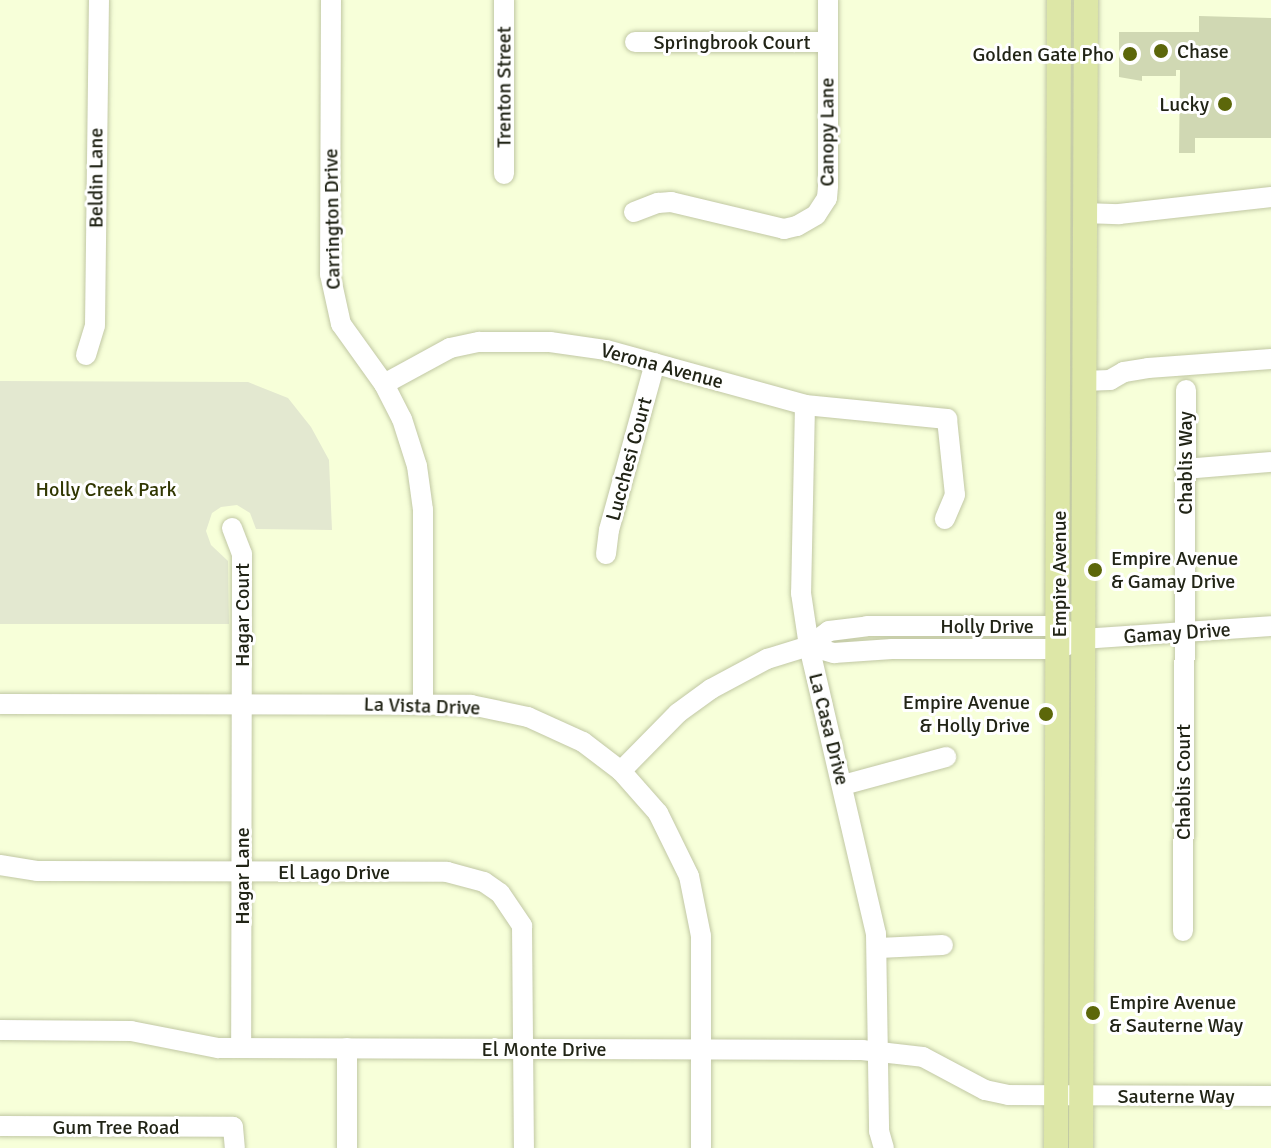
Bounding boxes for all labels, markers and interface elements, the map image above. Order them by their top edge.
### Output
street label: Trenton Street [492,26,516,148]
street label: Springbrook Court [653,30,811,54]
place label: Chase [1177,39,1229,63]
place label: Golden Gate Pho [972,42,1114,66]
marker: Chase [1152,42,1170,60]
marker: Golden Gate Pho [1121,45,1139,63]
street label: Canopy Lane [815,77,839,187]
place label: Lucky [1159,92,1209,116]
marker: Lucky [1216,95,1234,113]
street label: Beldin Lane [84,128,108,228]
street label: Carrington Drive [319,148,345,290]
street label: Verona Avenue [598,338,726,394]
street label: Lucchesi Court [601,394,657,524]
street label: Chablis Way [1173,411,1197,515]
park label: Holly Creek Park [36,477,176,501]
street label: Empire Avenue [1047,510,1071,638]
place label: Empire Avenue & Gamay Drive [1111,546,1238,593]
marker: Empire Avenue & Gamay Drive [1086,561,1104,579]
street label: Hagar Court [230,563,254,667]
street label: Holly Drive [940,614,1034,638]
street label: Gamay Drive [1123,617,1231,649]
street label: La Casa Drive [803,670,855,788]
place label: Empire Avenue & Holly Drive [903,690,1030,737]
street label: La Vista Drive [363,692,481,720]
marker: Empire Avenue & Holly Drive [1037,705,1055,723]
street label: Chablis Court [1171,724,1195,840]
street label: Hagar Lane [230,827,254,925]
street label: El Lago Drive [278,860,390,884]
place label: Empire Avenue & Sauterne Way [1109,990,1243,1037]
marker: Empire Avenue & Sauterne Way [1084,1004,1102,1022]
street label: El Monte Drive [481,1037,607,1061]
street label: Sauterne Way [1117,1084,1235,1108]
street label: Gum Tree Road [52,1115,180,1139]

